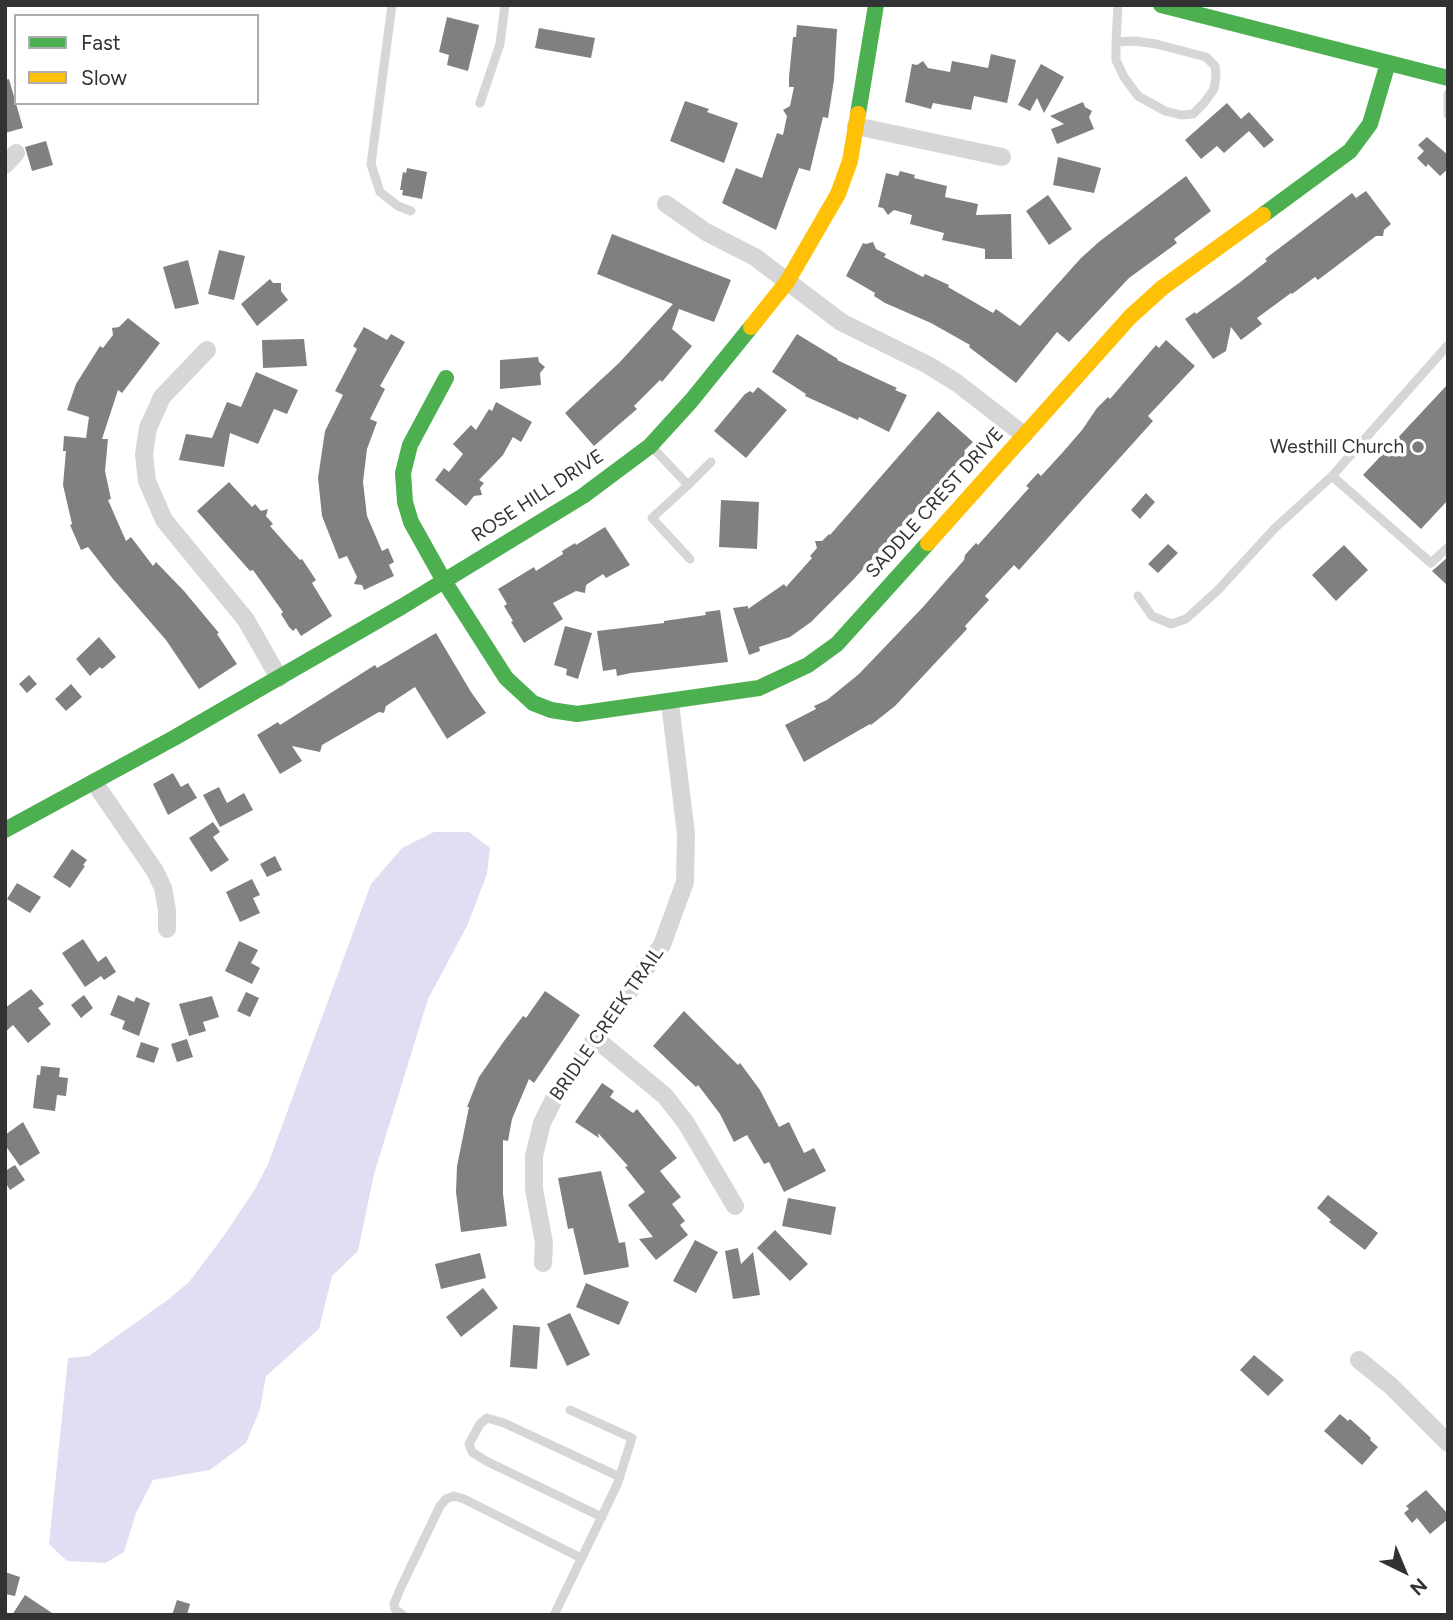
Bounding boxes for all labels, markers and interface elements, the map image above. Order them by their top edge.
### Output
legend [14,14,259,105]
text: Fast [81,30,121,55]
text: Slow [81,65,127,90]
street label: SADDLE CREST DRIVE [861,423,1009,583]
place label: Westhill Church [1270,436,1404,458]
marker: Westhill Church [1410,439,1426,455]
street label: ROSE HILL DRIVE [468,445,608,547]
street label: BRIDLE CREEK TRAIL [545,943,669,1105]
north arrow [1369,1536,1439,1606]
text: N [1405,1573,1432,1600]

